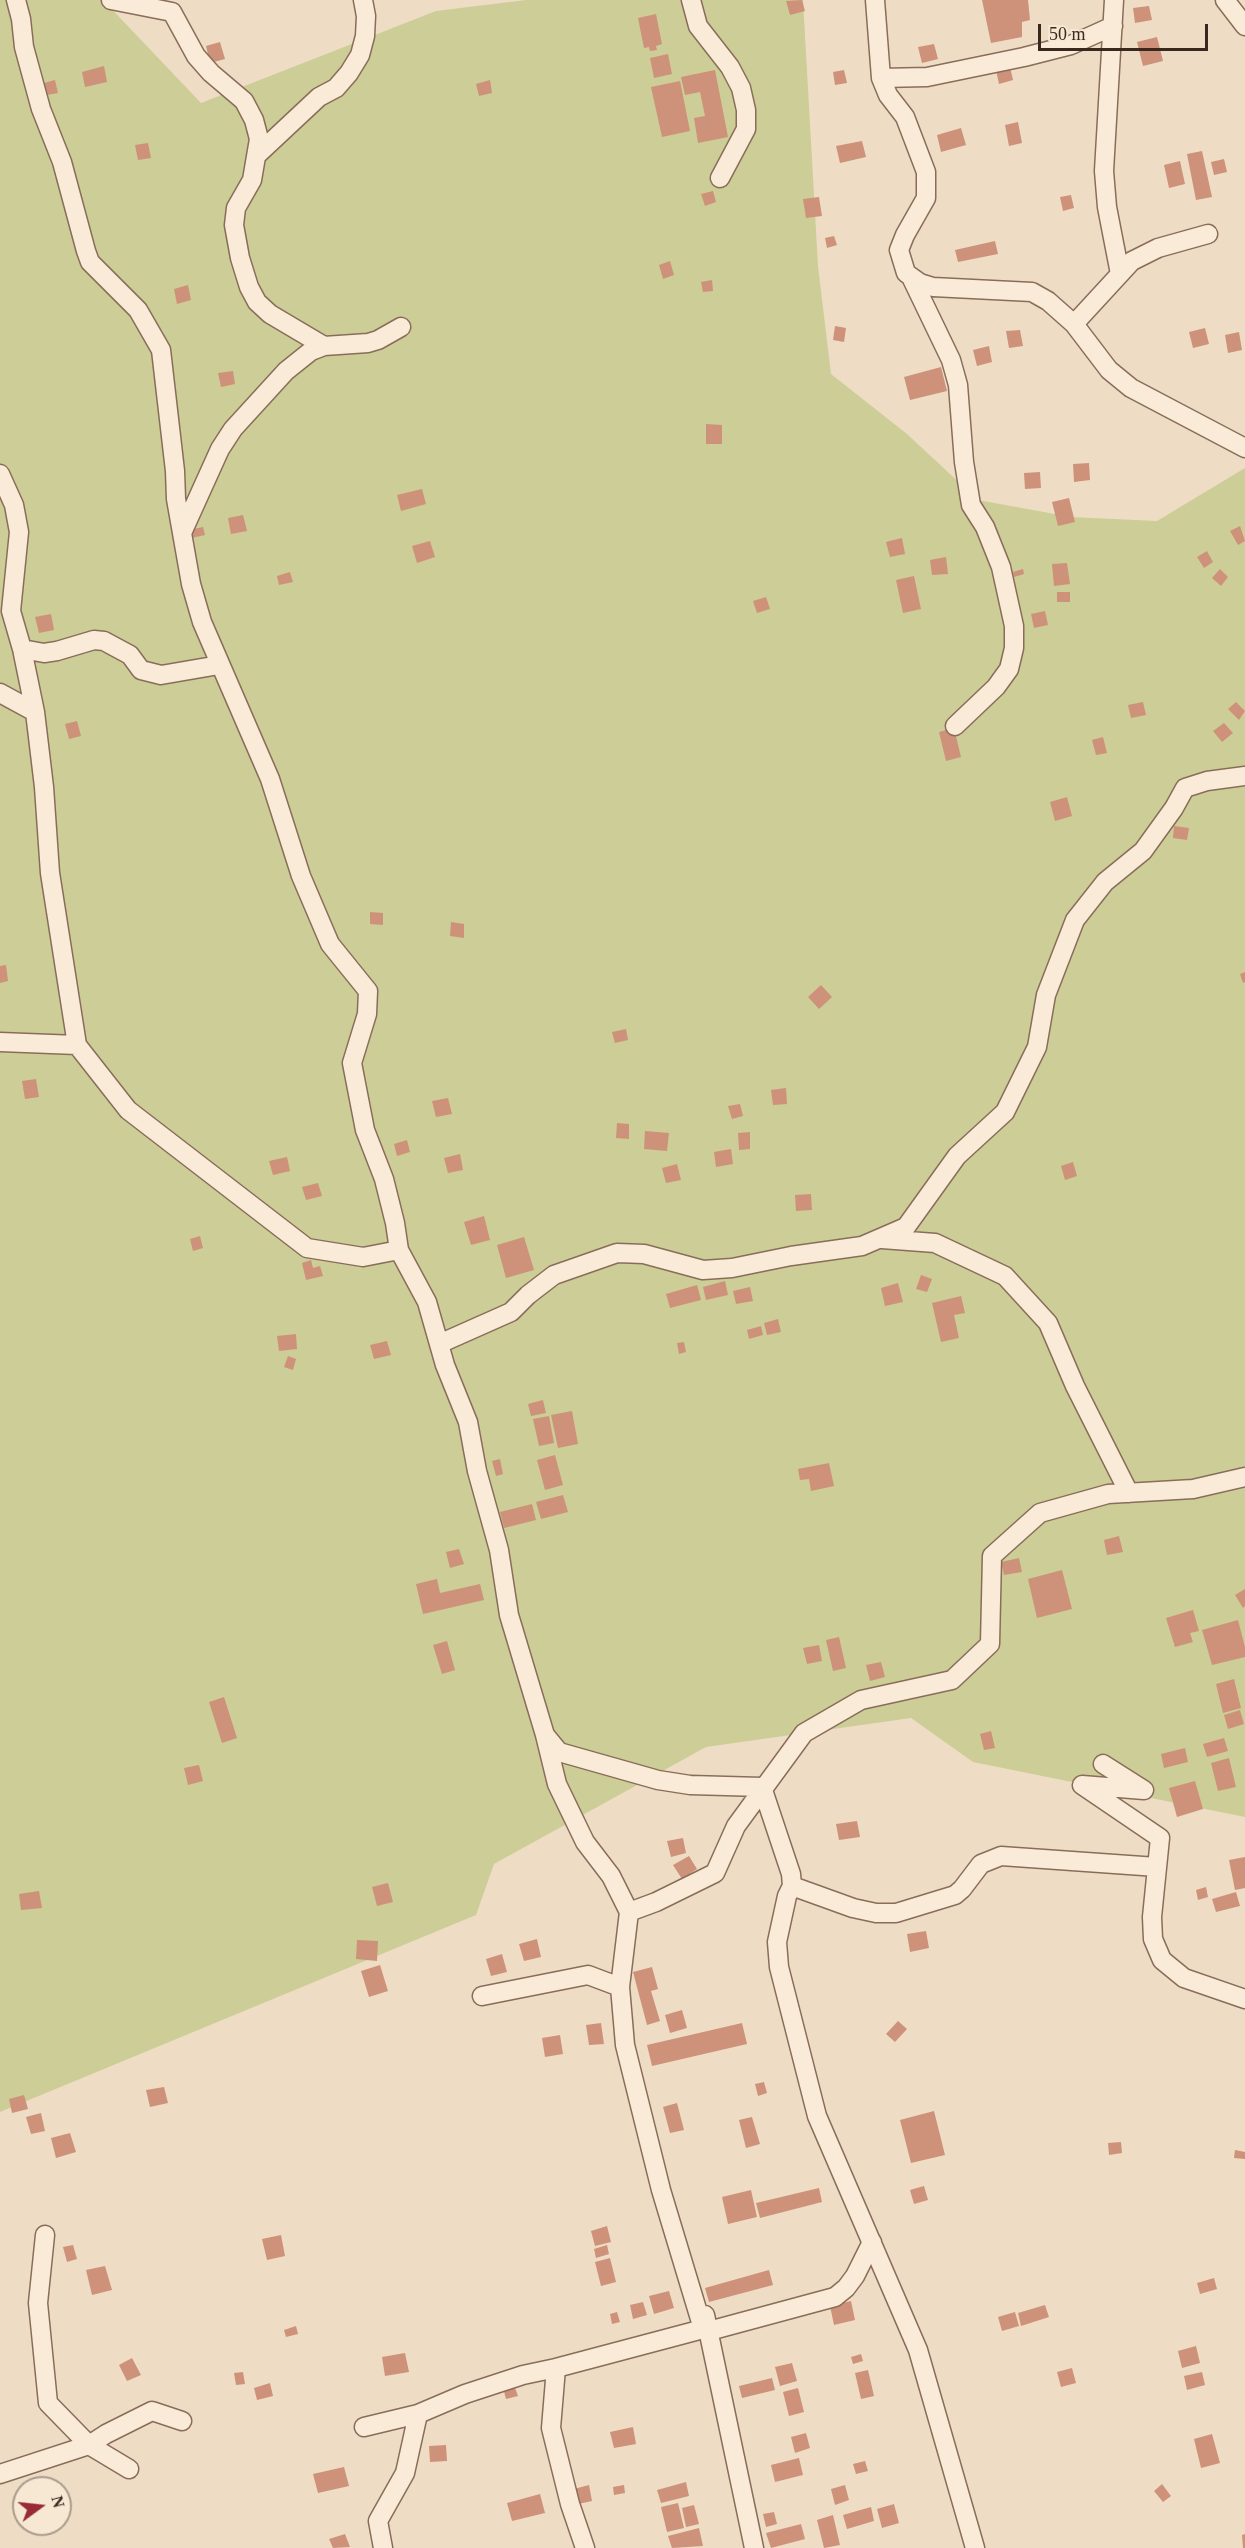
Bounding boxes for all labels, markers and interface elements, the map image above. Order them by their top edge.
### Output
scale bar [1041,12,1210,50]
text: 50 m [1049,24,1086,44]
north arrow [12,2476,72,2536]
text: N [48,2494,68,2510]

